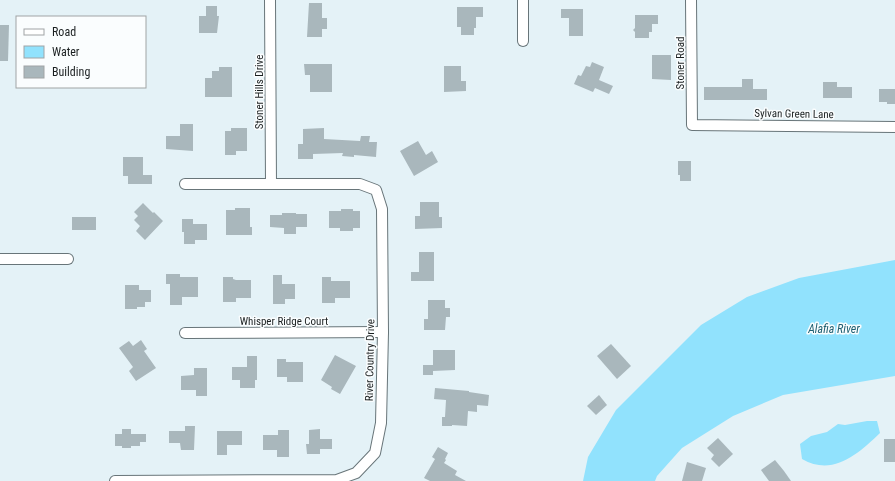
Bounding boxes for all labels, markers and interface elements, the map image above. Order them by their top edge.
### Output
legend [16,16,146,88]
text: Road [52,25,76,39]
street label: Stoner Road [674,37,687,89]
text: Water [52,45,80,59]
street label: Stoner Hills Drive [253,55,266,129]
text: Building [52,65,90,79]
street label: Sylvan Green Lane [754,107,834,121]
street label: Whisper Ridge Court [240,315,328,328]
street label: River Country Drive [363,319,377,401]
water label: Alafia River [807,322,860,336]

